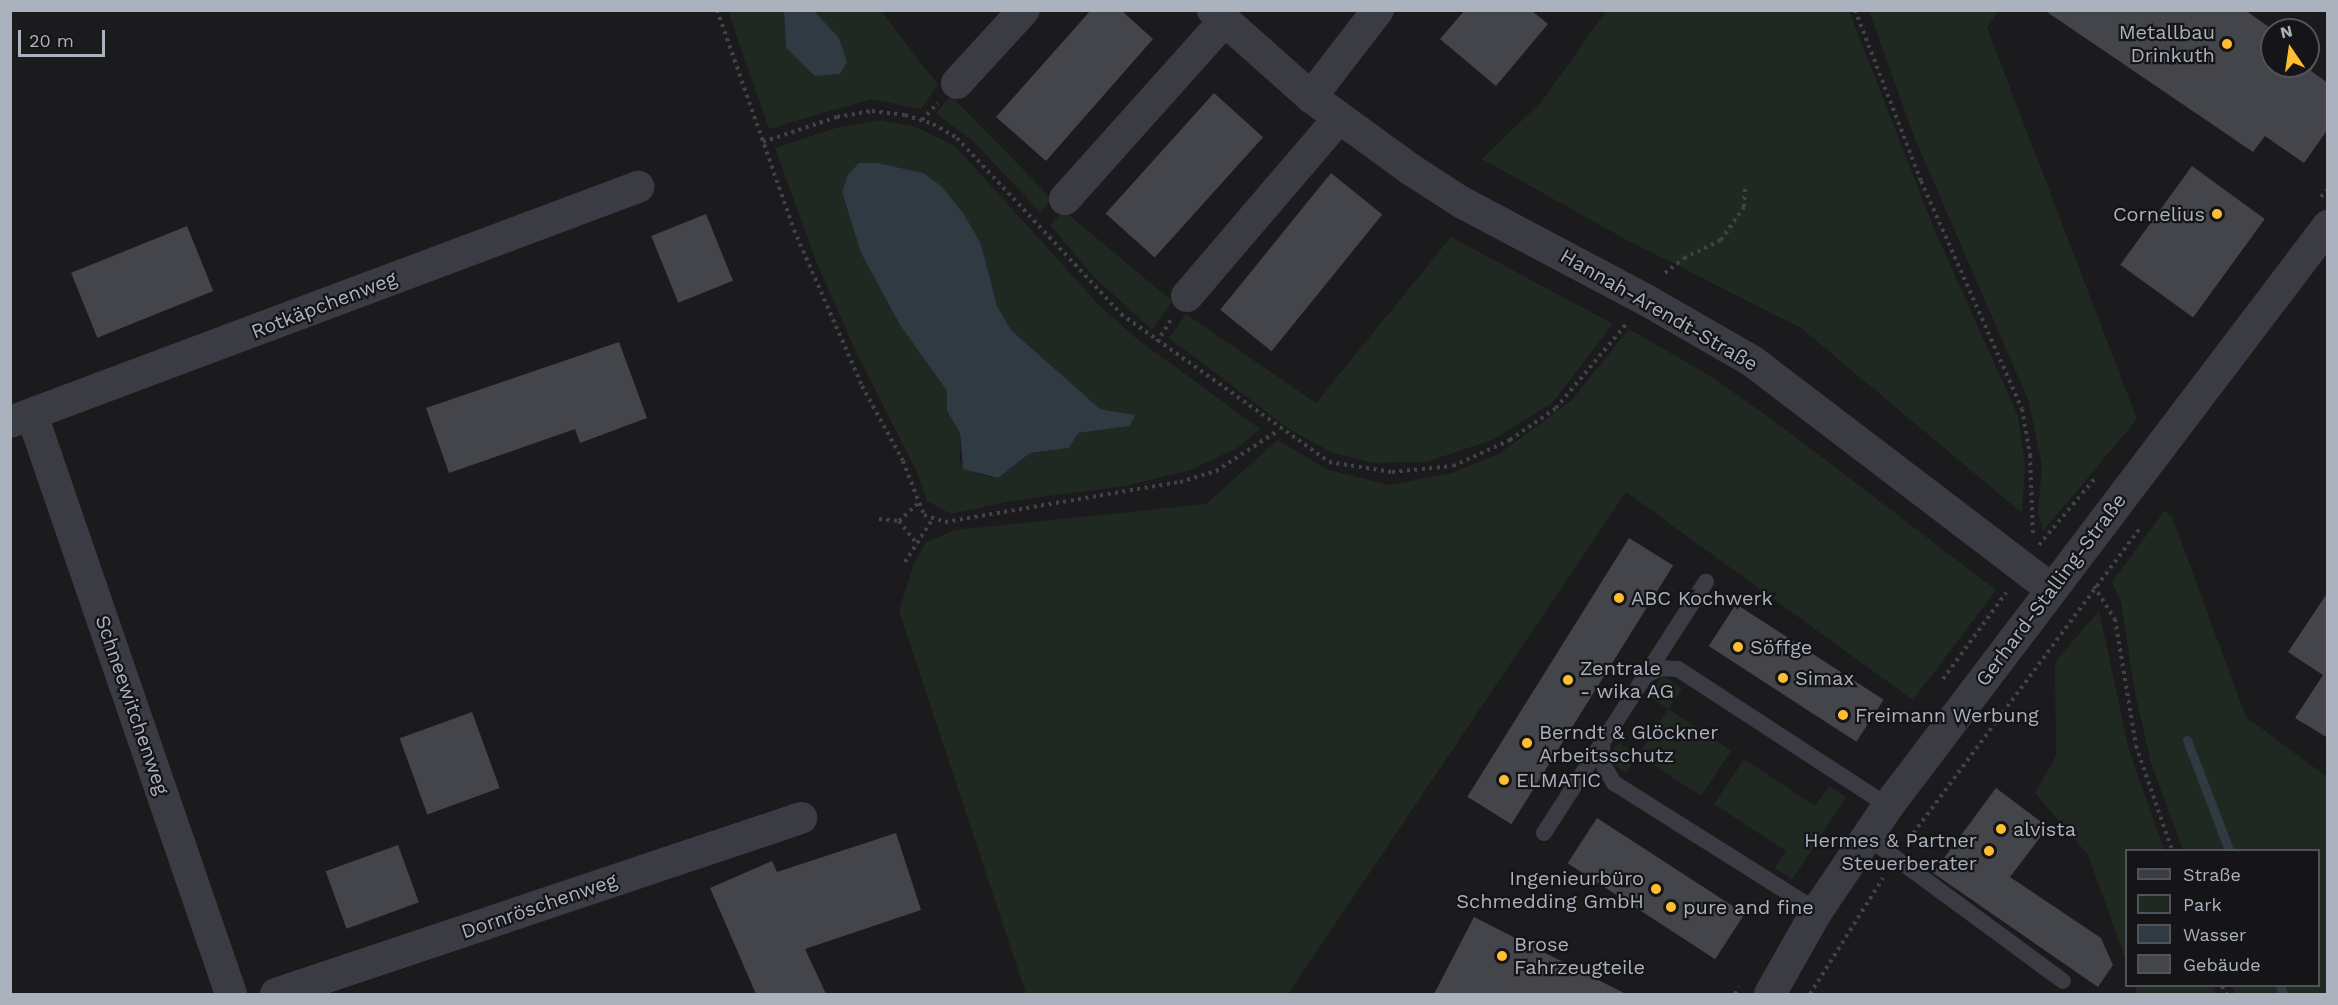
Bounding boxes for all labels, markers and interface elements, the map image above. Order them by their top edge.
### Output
scale bar [21,18,108,56]
north arrow [2260,18,2320,78]
place label: Metallbau Drinkuth [2119,20,2215,67]
text: N [2278,21,2294,43]
text: 20 m [29,30,74,51]
marker: Metallbau Drinkuth [2220,37,2234,51]
place label: Cornelius [2113,202,2205,226]
marker: Cornelius [2210,207,2224,221]
street label: Hannah-Arendt-Straße [1556,244,1762,376]
street label: Rotkäpchenweg [248,266,400,344]
street label: Gerhard-Stalling-Straße [1971,489,2131,691]
place label: ABC Kochwerk [1631,586,1773,610]
marker: ABC Kochwerk [1612,591,1626,605]
street label: Schneewitchenweg [90,612,174,798]
place label: Söffge [1750,635,1812,659]
marker: Söffge [1731,640,1745,654]
place label: Zentrale - wika AG [1580,656,1676,703]
place label: Simax [1795,666,1854,690]
marker: Simax [1776,671,1790,685]
marker: Zentrale - wika AG [1561,673,1575,687]
place label: Freimann Werbung [1855,703,2039,727]
marker: Freimann Werbung [1836,708,1850,722]
place label: Berndt & Glöckner Arbeitsschutz [1539,720,1718,767]
marker: Berndt & Glöckner Arbeitsschutz [1520,736,1534,750]
place label: ELMATIC [1516,768,1601,792]
marker: ELMATIC [1497,773,1511,787]
place label: alvista [2013,817,2076,841]
marker: alvista [1994,822,2008,836]
place label: Hermes & Partner Steuerberater [1804,828,1977,875]
marker: Hermes & Partner Steuerberater [1982,844,1996,858]
legend [2125,849,2320,987]
text: Straße [2183,864,2241,885]
place label: Ingenieurbüro Schmedding GmbH [1456,866,1644,913]
street label: Dornröschenweg [458,868,620,944]
marker: Ingenieurbüro Schmedding GmbH [1649,882,1663,896]
text: Park [2183,894,2222,915]
place label: pure and fine [1683,895,1814,919]
marker: pure and fine [1664,900,1678,914]
text: Wasser [2183,924,2246,945]
place label: Brose Fahrzeugteile [1514,933,1645,980]
marker: Brose Fahrzeugteile [1495,949,1509,963]
text: Gebäude [2183,954,2261,975]

